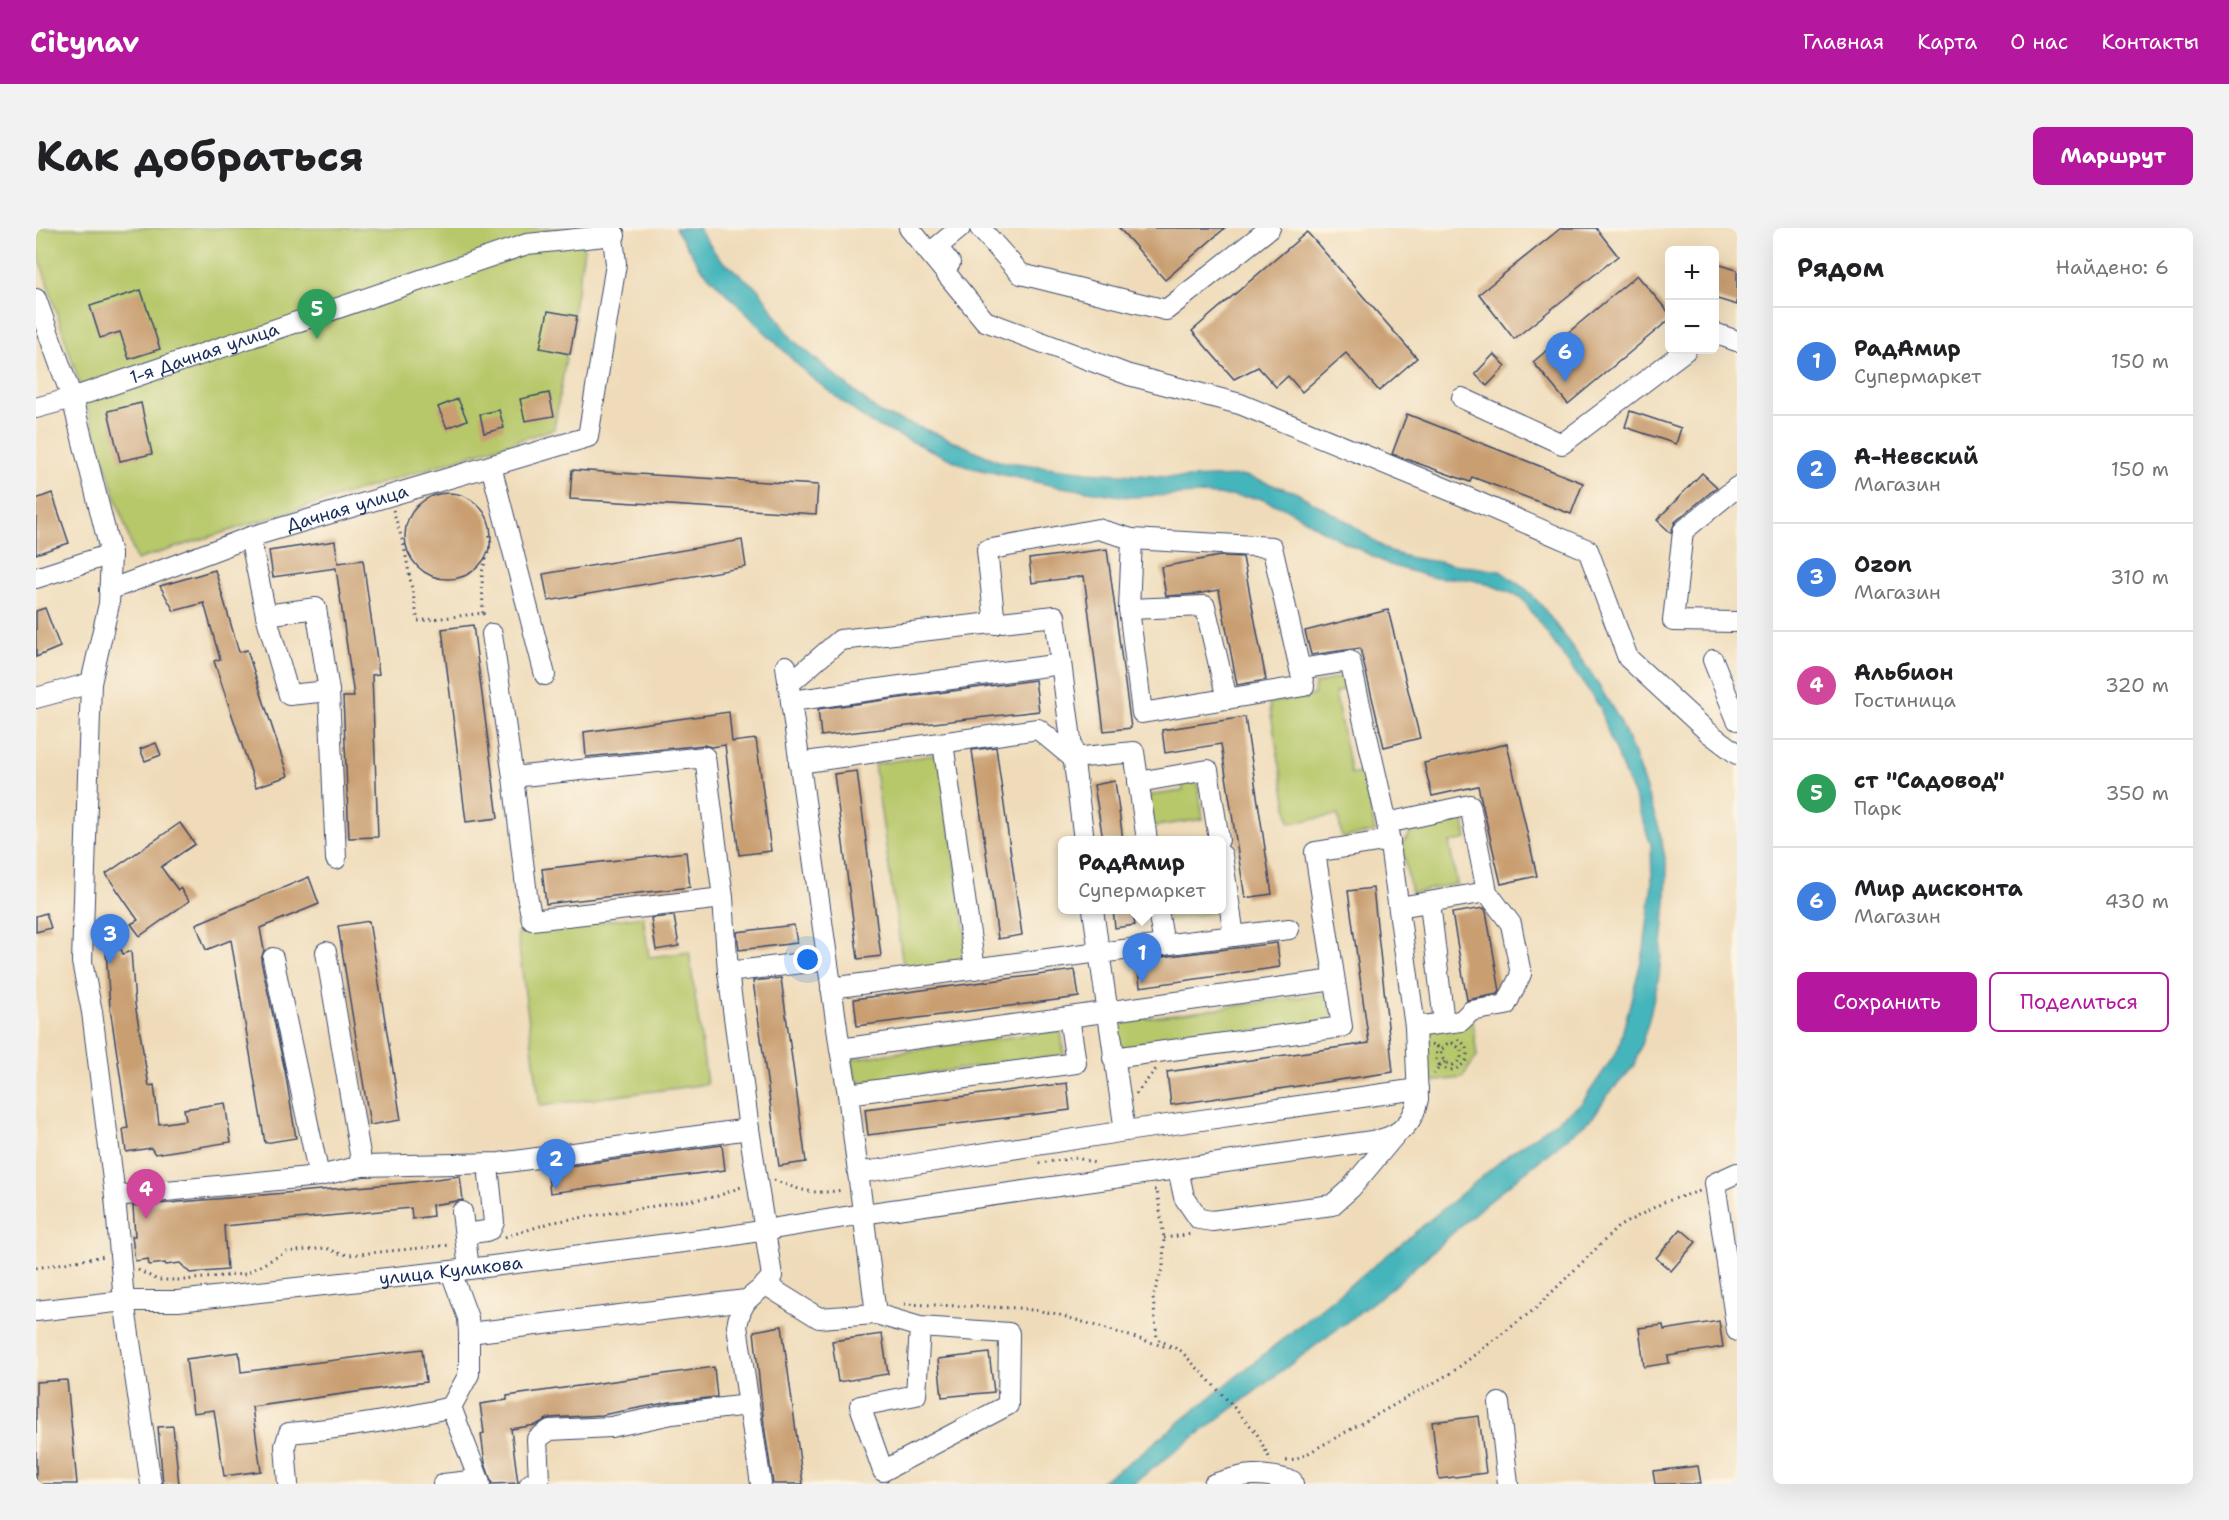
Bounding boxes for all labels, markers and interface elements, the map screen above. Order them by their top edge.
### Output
text: Citynav [30,23,139,61]
text: Главная [1803,28,1884,56]
text: Карта [1917,28,1977,56]
text: О нас [2010,28,2068,56]
text: Контакты [2101,28,2199,56]
button: Маршрут [2033,127,2193,185]
text: Как добраться [36,128,364,184]
map controls [1665,246,1719,354]
button: + [1665,246,1719,300]
text: Рядом [1797,250,1884,285]
text: Найдено: 6 [2056,254,2169,280]
pin: 5 [298,290,336,339]
button: − [1665,300,1719,354]
street label: 1-я Дачная улица [126,317,282,390]
pin: 6 [1546,332,1585,382]
text: РадАмир [1854,334,1961,363]
text: 1 [1812,348,1821,374]
text: 150 m [2111,348,2169,374]
text: Супермаркет [1854,363,1981,389]
text: А-Невский [1854,442,1978,471]
text: 2 [1810,456,1824,482]
text: 150 m [2111,456,2169,482]
text: Магазин [1854,471,1941,497]
street label: Дачная улица [283,479,411,538]
text: Ozon [1854,550,1912,579]
text: 3 [1810,564,1824,590]
text: 310 m [2110,564,2169,590]
text: Магазин [1854,579,1941,605]
text: Альбион [1854,658,1953,687]
text: 4 [1810,672,1824,698]
text: 320 m [2105,672,2169,698]
text: Гостиница [1854,687,1956,713]
text: ст "Садовод" [1854,766,2005,795]
text: 5 [1810,780,1823,806]
text: 350 m [2105,780,2169,806]
text: Парк [1854,795,1901,821]
popup [1058,836,1226,914]
text: РадАмир [1078,848,1185,877]
text: Мир дисконта [1854,874,2023,903]
text: Супермаркет [1078,877,1206,903]
text: 6 [1810,888,1824,914]
text: 430 m [2105,888,2169,914]
text: Магазин [1854,903,1941,929]
pin: 3 [90,914,130,964]
pin: 1 [1122,934,1162,983]
your location [793,945,822,974]
button: Сохранить [1797,972,1977,1032]
button: Поделиться [1989,972,2169,1032]
pin: 2 [536,1140,576,1189]
pin: 4 [126,1170,166,1219]
street label: улица Куликова [378,1250,524,1291]

